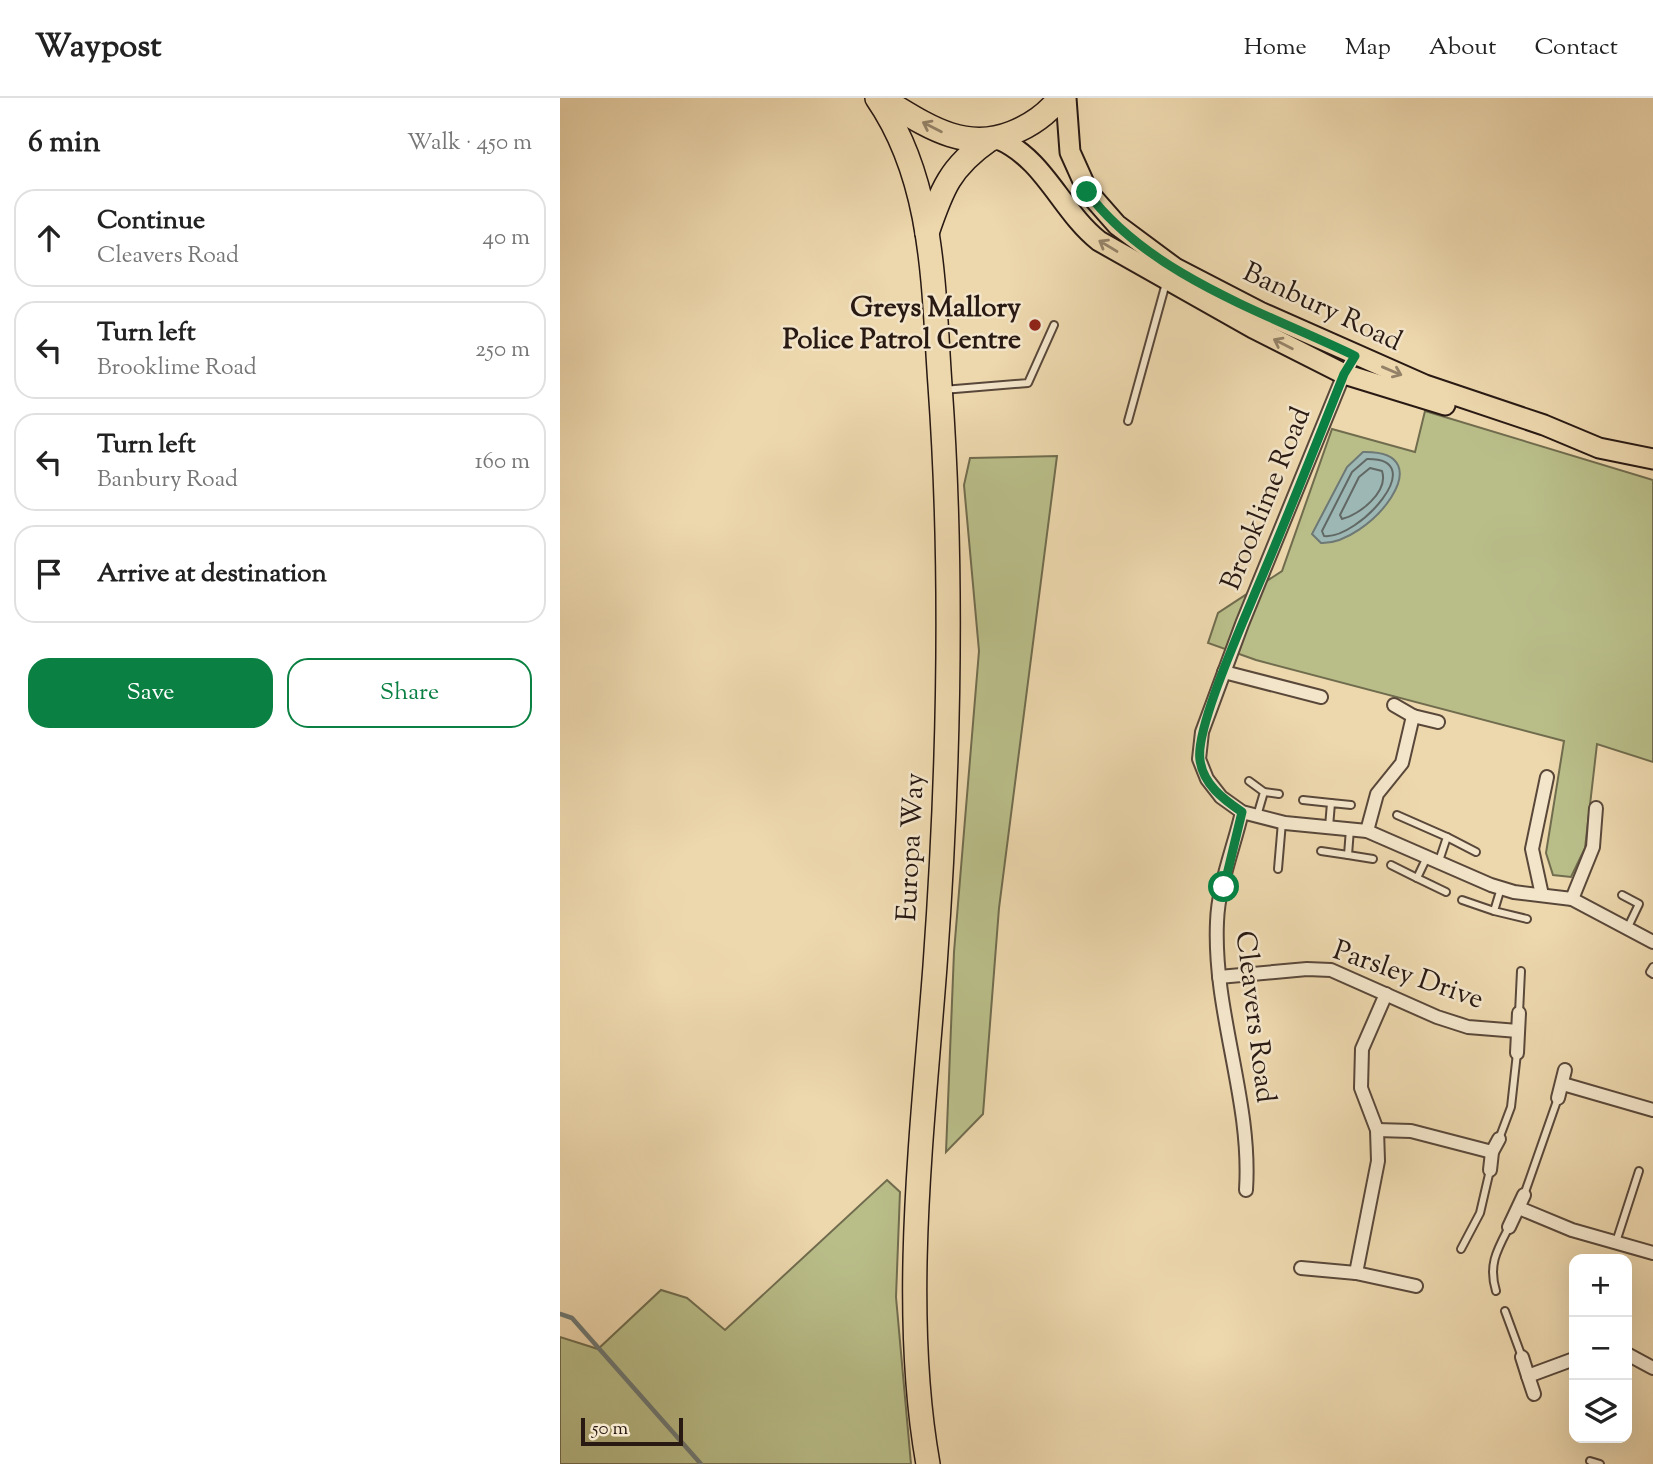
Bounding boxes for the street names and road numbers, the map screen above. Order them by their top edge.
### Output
street label: Banbury Road [1236,254,1408,362]
street label: Brooklime Road [1212,401,1322,597]
street label: Europa Way [888,772,936,922]
street label: Cleavers Road [1224,929,1284,1105]
street label: Parsley Drive [1327,932,1489,1020]

